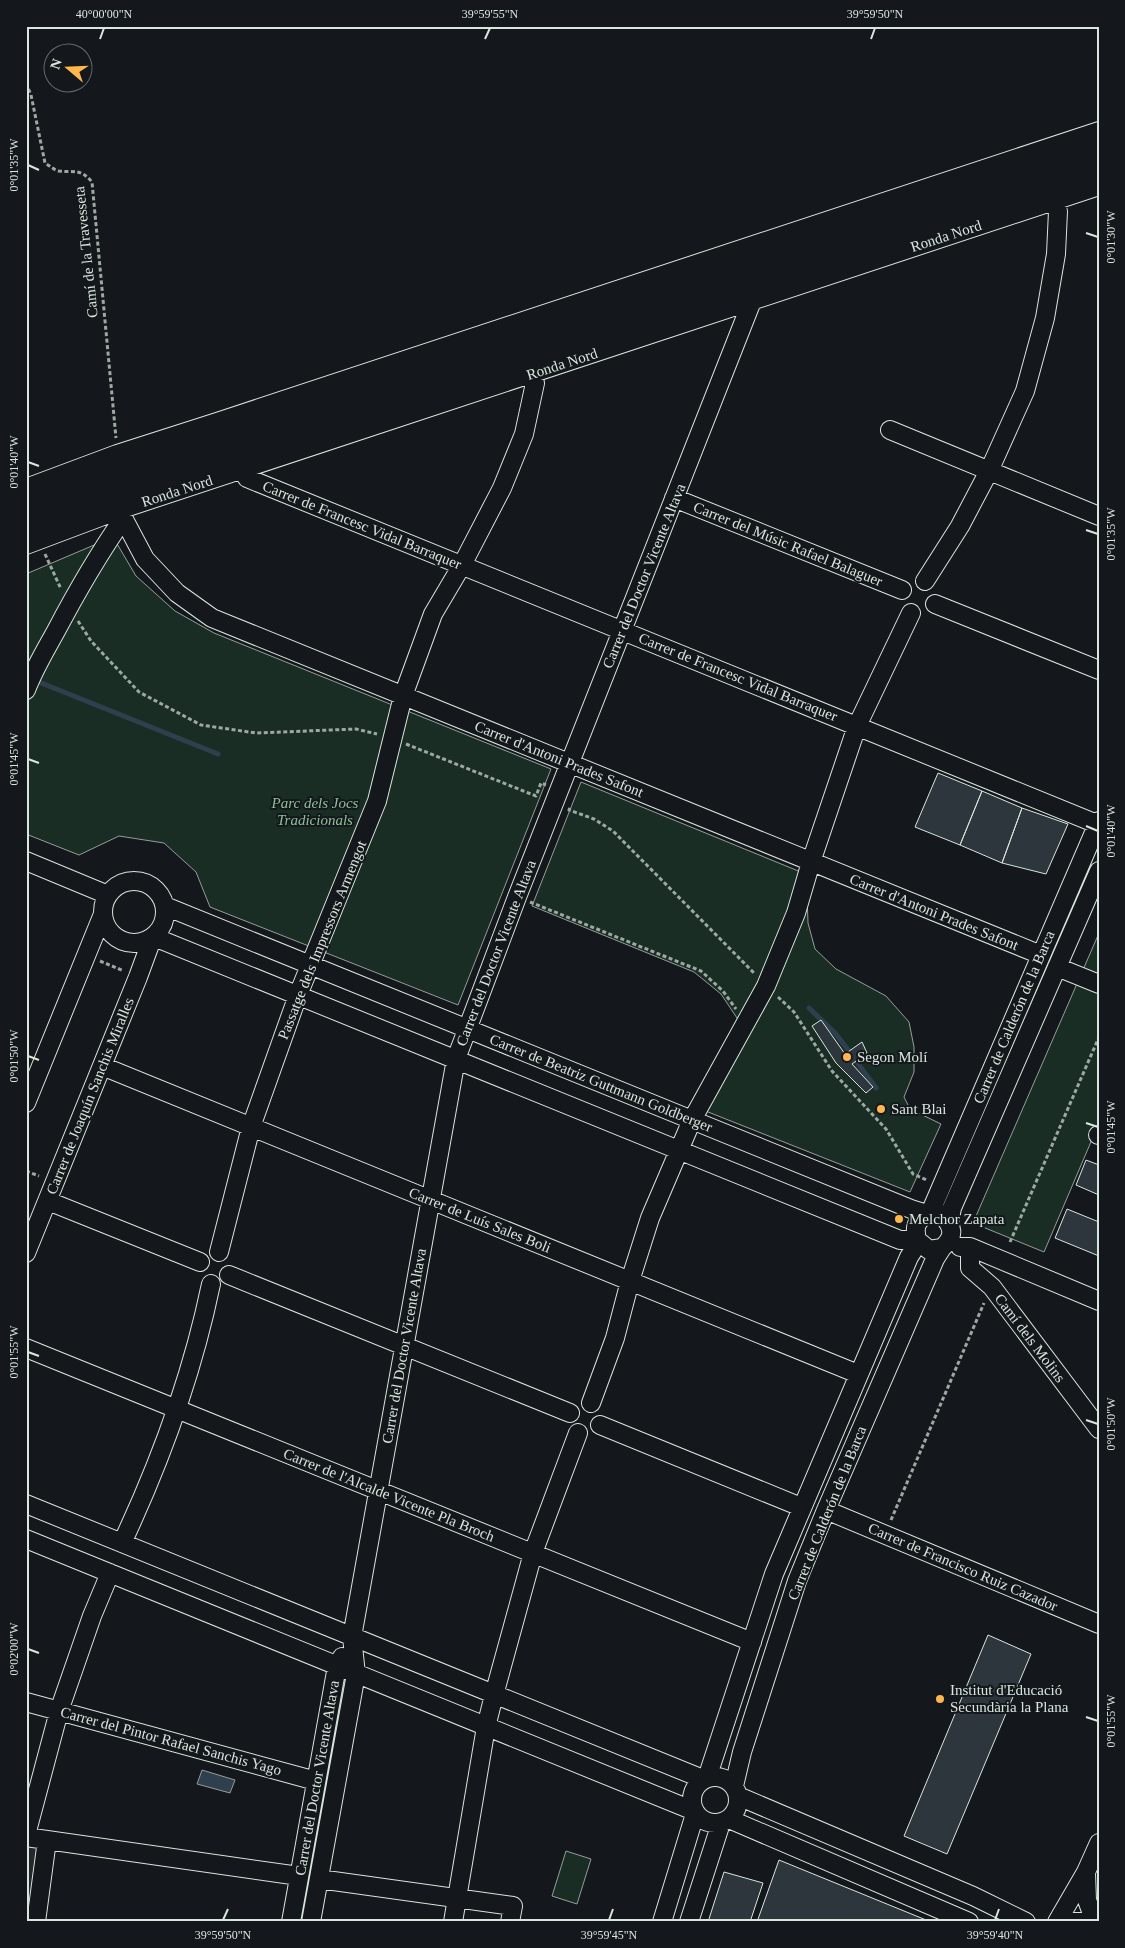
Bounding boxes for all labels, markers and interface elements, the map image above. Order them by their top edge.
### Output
text: 40°00'00"N [76,7,133,21]
text: 39°59'55"N [462,7,519,21]
text: 39°59'50"N [847,7,904,21]
north arrow [42,42,92,92]
text: N [47,57,65,71]
text: 0°01'35"W [7,138,21,192]
street label: Camí de la Travesseta [71,185,101,319]
text: 0°01'30"W [1104,210,1118,264]
street label: Ronda Nord [908,217,984,255]
street label: Ronda Nord [524,345,600,383]
text: 0°01'40"W [7,435,21,489]
street label: Ronda Nord [139,472,215,510]
street label: Carrer de Francesc Vidal Barraquer [260,478,464,572]
street label: Carrer del Doctor Vicente Altava [600,481,689,671]
street label: Carrer del Músic Rafael Balaguer [691,499,885,589]
text: 0°01'35"W [1104,507,1118,561]
street label: Carrer de Francesc Vidal Barraquer [636,630,840,724]
street label: Carrer d'Antoni Prades Safont [472,718,646,801]
text: 0°01'45"W [7,732,21,786]
park label: Parc dels Jocs Tradicionals [271,795,359,828]
text: 0°01'40"W [1104,804,1118,858]
street label: Passatge dels Impressors Armengot [275,838,370,1042]
street label: Carrer del Doctor Vicente Altava [453,857,539,1048]
street label: Carrer d'Antoni Prades Safont [847,871,1021,954]
street label: Carrer de Calderón de la Barca [970,928,1058,1106]
street label: Carrer de Joaquín Sanchis Miralles [43,995,137,1197]
text: 0°01'50"W [7,1029,21,1083]
street label: Carrer de Beatriz Guttmann Goldberger [487,1031,715,1135]
place label: Segon Molí [857,1049,927,1065]
marker: Segon Molí [841,1051,853,1063]
text: 0°01'45"W [1104,1100,1118,1154]
place label: Sant Blai [891,1101,946,1117]
marker: Sant Blai [875,1103,887,1115]
street label: Carrer de Luís Sales Boli [407,1184,553,1256]
place label: Melchor Zapata [909,1211,1005,1227]
marker: Melchor Zapata [893,1213,905,1225]
street label: Carrer del Doctor Vicente Altava [379,1247,429,1445]
street label: Camí dels Molins [992,1291,1069,1386]
text: 0°01'55"W [7,1325,21,1379]
text: 0°01'50"W [1104,1397,1118,1451]
street label: Carrer de Calderón de la Barca [785,1423,869,1602]
street label: Carrer de l'Alcalde Vicente Pla Broch [281,1445,497,1545]
street label: Carrer de Francisco Ruiz Cazador [866,1520,1060,1614]
text: 0°02'00"W [7,1622,21,1676]
street label: Carrer del Doctor Vicente Altava [292,1679,342,1877]
place label: Institut d'Educació Secundària la Plana [950,1682,1069,1715]
marker: Institut d'Educació Secundària la Plana [934,1693,946,1705]
text: 0°01'55"W [1104,1694,1118,1748]
street label: Carrer del Pintor Rafael Sanchis Yago [59,1704,283,1778]
text: 39°59'50"N [195,1928,252,1942]
text: 39°59'45"N [581,1928,638,1942]
text: 39°59'40"N [967,1928,1024,1942]

